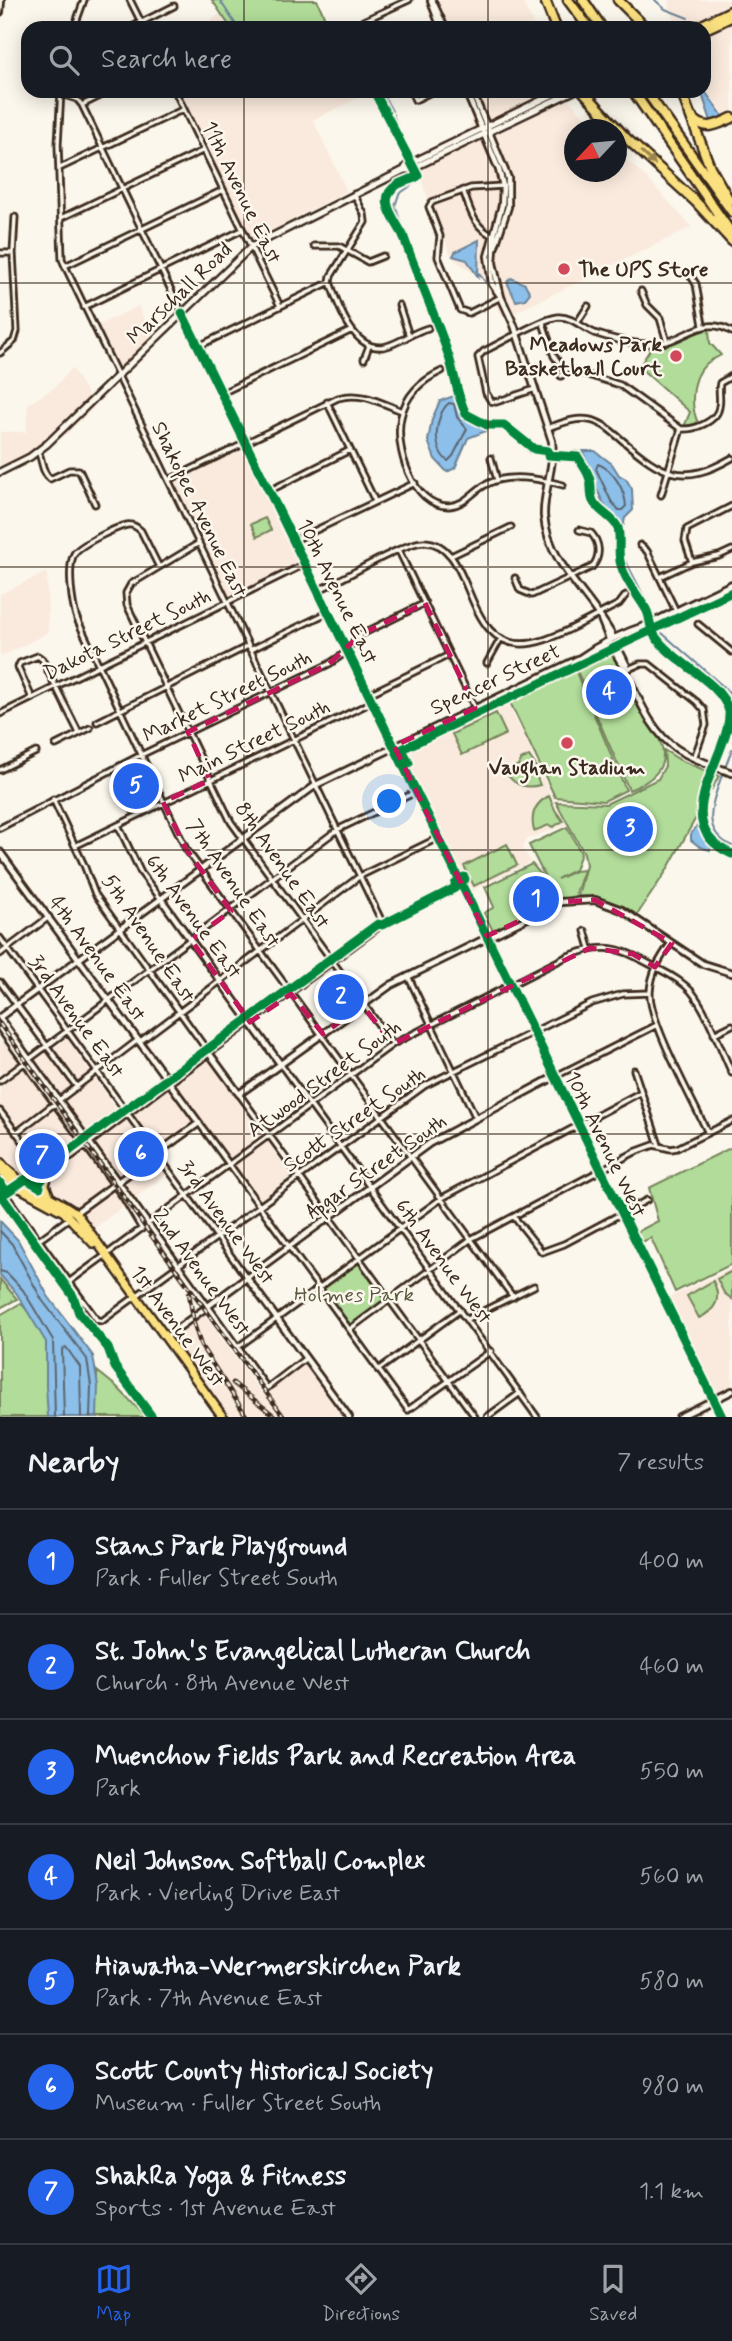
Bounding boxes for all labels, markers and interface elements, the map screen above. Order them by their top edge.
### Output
search box [21,21,711,98]
icon: search [45,41,83,79]
text: Search here [101,43,232,77]
street label: 11th Avenue East [194,117,288,269]
north arrow [564,119,627,182]
one-way arrow [639,150,657,166]
street label: Marschall Road [121,236,239,351]
place label: The UPS Store [578,256,708,284]
marker: The UPS Store [556,261,572,277]
place label: Meadows Park Basketball Court [505,331,663,383]
marker: Meadows Park Basketball Court [668,348,684,364]
street label: Shakopee Avenue East [144,417,254,602]
street label: 10th Avenue East [290,514,385,669]
street label: Dakota Street South [39,582,216,688]
street label: Spencer Street [426,637,565,722]
street label: Market Street South [138,644,317,750]
pin: 4 [586,666,632,718]
street label: Main Street South [174,693,335,791]
marker: Vaughan Stadium [559,735,575,751]
place label: Vaughan Stadium [489,754,645,784]
pin: 5 [113,760,159,812]
your location [372,784,406,818]
street label: 8th Avenue East [228,797,337,935]
pin: 3 [607,803,653,855]
street label: 7th Avenue East [180,814,287,954]
street label: 6th Avenue East [138,849,248,985]
street label: 5th Avenue East [95,869,202,1009]
pin: 1 [513,873,559,925]
street label: 4th Avenue East [42,890,153,1028]
street label: 3rd Avenue East [22,949,131,1084]
pin: 2 [318,971,364,1023]
street label: Atwood Street South [242,1013,407,1144]
street label: Scott Street South [278,1060,431,1179]
street label: 10th Avenue West [558,1067,653,1223]
street label: Apgar Street South [301,1108,453,1227]
pin: 6 [118,1128,164,1180]
pin: 7 [19,1130,65,1182]
street label: 3rd Avenue West [172,1155,281,1291]
street label: 6th Avenue West [388,1193,498,1330]
street label: 2nd Avenue West [146,1204,257,1342]
street label: 1st Avenue West [124,1260,231,1393]
park label: Holmes Park [294,1281,414,1309]
text: Nearby [28,1443,119,1482]
text: 7 results [617,1448,704,1478]
text: Stans Park Playground [95,1530,347,1564]
text: 1 [46,1547,56,1577]
text: 400 m [639,1547,704,1577]
text: Park · Fuller Street South [95,1564,338,1594]
text: St. John's Evangelical Lutheran Church [95,1635,531,1669]
text: 2 [45,1652,57,1682]
text: 460 m [640,1652,704,1682]
text: Church · 8th Avenue West [95,1669,349,1699]
text: Muenchow Fields Park and Recreation Area [95,1740,576,1774]
text: 3 [46,1757,56,1787]
text: 550 m [640,1757,704,1787]
text: Park [95,1774,141,1804]
text: Neil Johnson Softball Complex [95,1845,425,1879]
text: 4 [44,1862,58,1892]
text: 560 m [639,1862,704,1892]
text: Park · Vierling Drive East [95,1879,340,1909]
text: Hiawatha-Wermerskirchen Park [95,1950,461,1984]
text: 5 [44,1967,58,1997]
text: 580 m [639,1967,704,1997]
text: Park · 7th Avenue East [95,1984,322,2014]
text: Scott County Historical Society [95,2055,433,2089]
text: 6 [45,2072,57,2102]
text: 980 m [642,2072,704,2102]
text: Museum · Fuller Street South [95,2089,382,2119]
text: ShakRa Yoga & Fitness [95,2160,346,2194]
text: 7 [44,2177,58,2207]
text: 1.1 km [639,2177,704,2207]
text: Sports · 1st Avenue East [95,2194,336,2224]
tab: Map [95,2260,133,2327]
tab: Directions [322,2260,400,2327]
tab: Saved [589,2260,637,2327]

